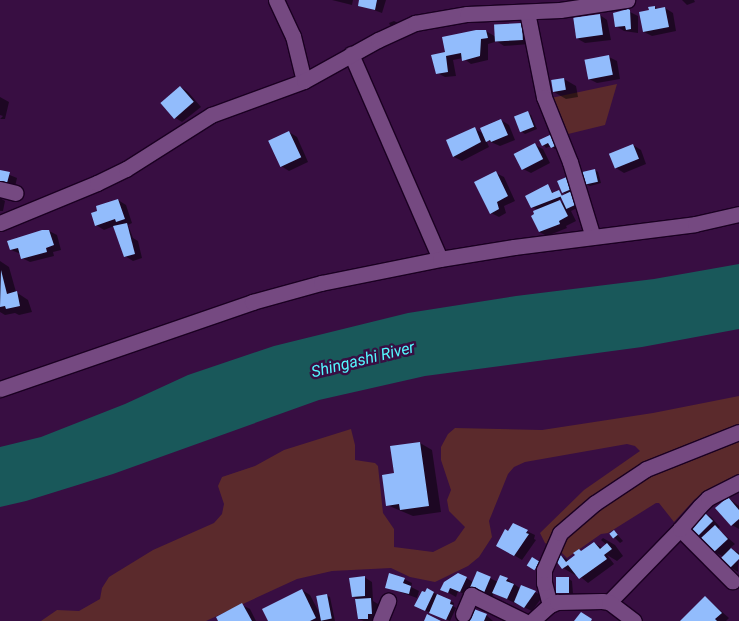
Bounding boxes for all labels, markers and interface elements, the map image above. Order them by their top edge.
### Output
water label: Shingashi River [309,338,417,382]

